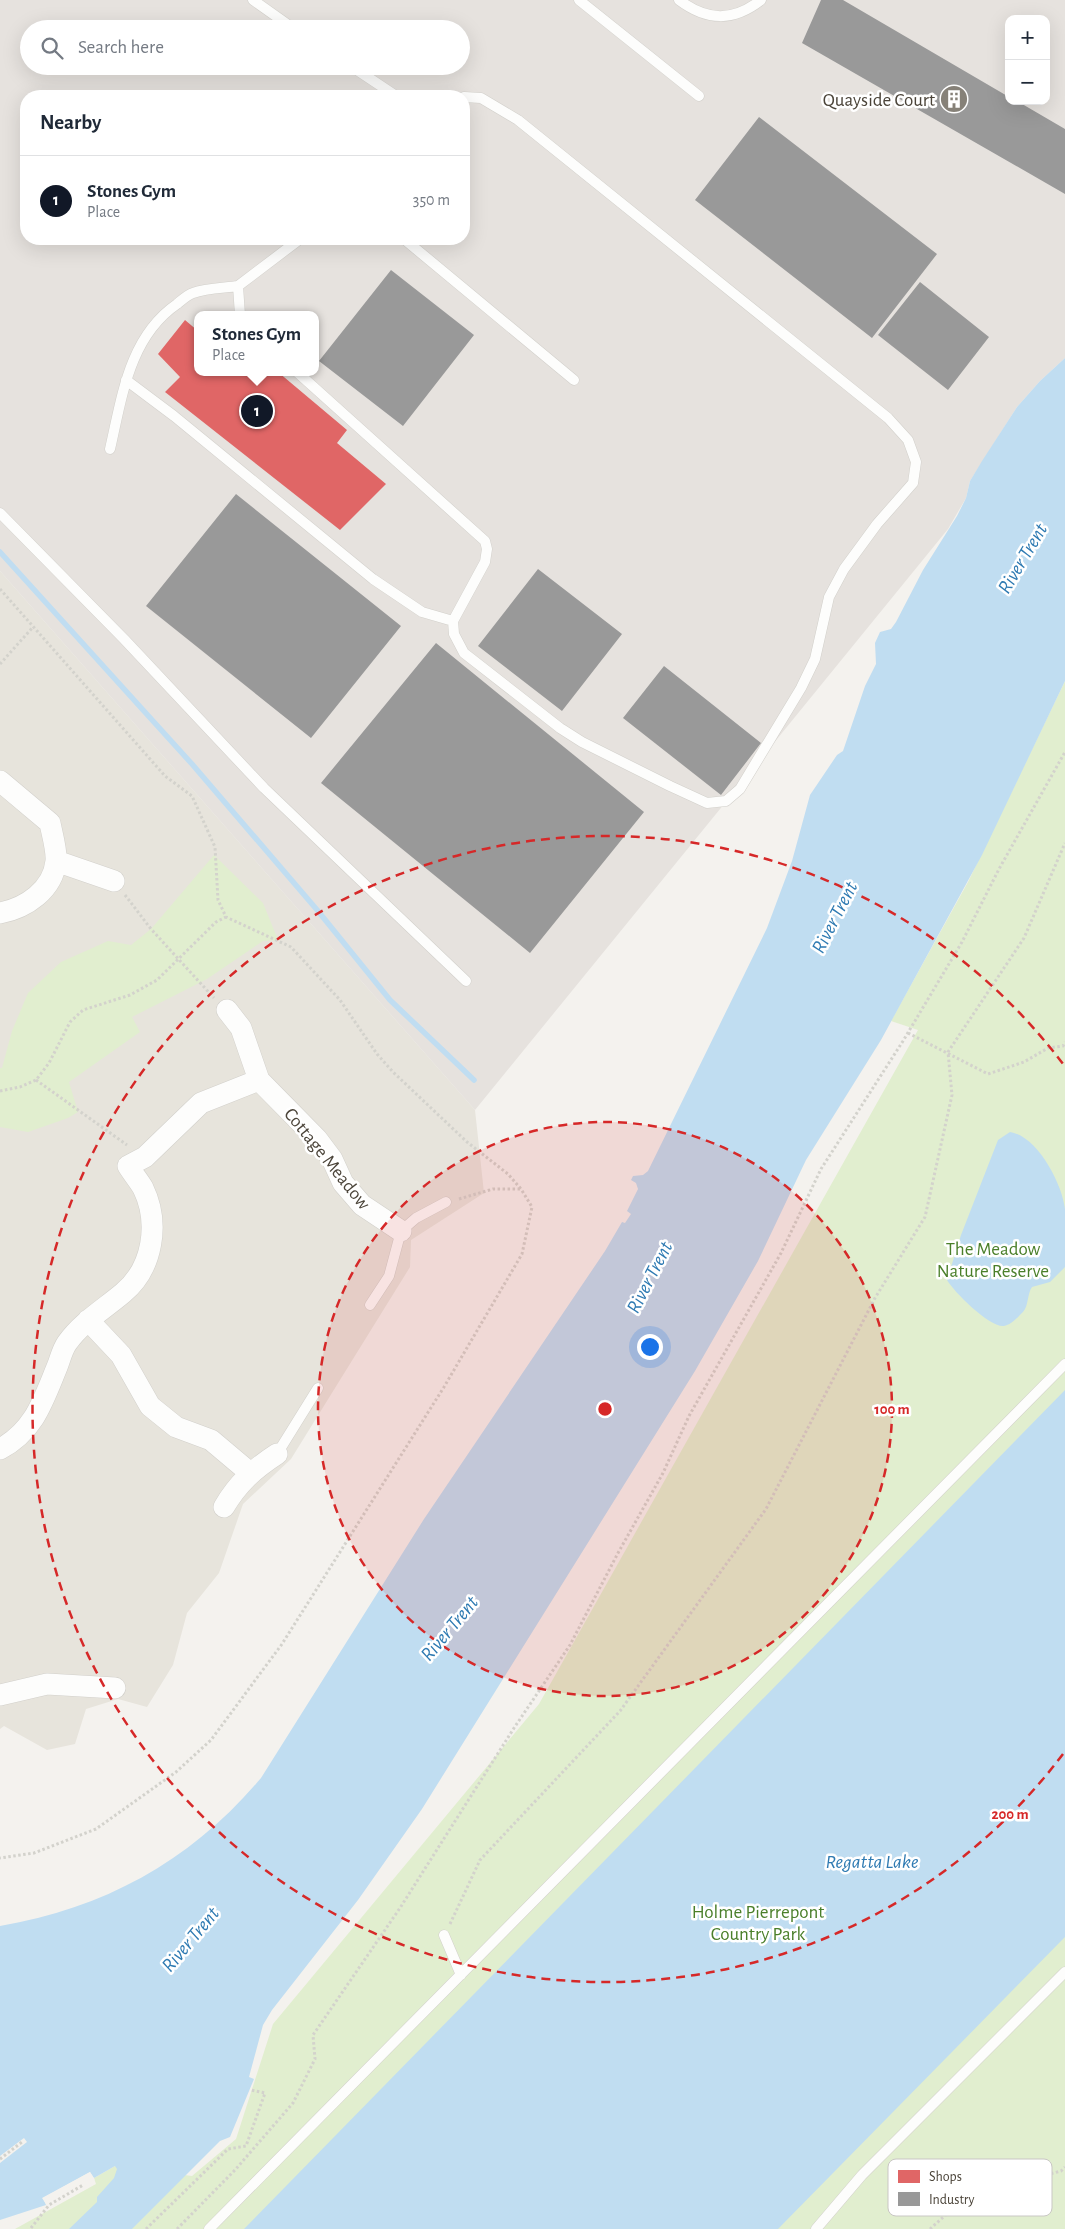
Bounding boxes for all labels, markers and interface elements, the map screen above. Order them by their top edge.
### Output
map controls [1005,15,1050,105]
button: + [1005,15,1050,60]
search box [20,20,470,75]
icon: search [38,34,66,62]
text: Search here [78,38,164,57]
button: − [1005,60,1050,105]
building icon: Quayside Court [939,84,969,114]
place label: Quayside Court [823,91,935,110]
text: Nearby [40,112,101,133]
text: Stones Gym [87,182,176,201]
text: 1 [53,192,59,208]
text: 350 m [413,192,450,208]
text: Place [87,204,120,220]
popup [194,311,319,376]
text: Stones Gym [212,325,301,344]
text: Place [212,347,245,363]
pin: 1 [241,392,273,430]
water label: River Trent [994,520,1052,597]
water label: River Trent [808,878,862,957]
street label: Cottage Meadow [280,1105,374,1214]
water label: River Trent [623,1238,677,1317]
park label: The Meadow Nature Reserve [937,1240,1049,1281]
your location [637,1334,663,1360]
centre of rings [596,1400,614,1418]
text: 100 m [874,1402,910,1417]
water label: River Trent [417,1592,483,1665]
text: 200 m [991,1807,1029,1822]
water label: Regatta Lake [826,1852,919,1872]
water label: River Trent [158,1903,224,1976]
park label: Holme Pierrepont Country Park [692,1903,824,1944]
legend [888,2159,1052,2216]
text: Shops [929,2170,962,2184]
text: Industry [929,2193,975,2207]

